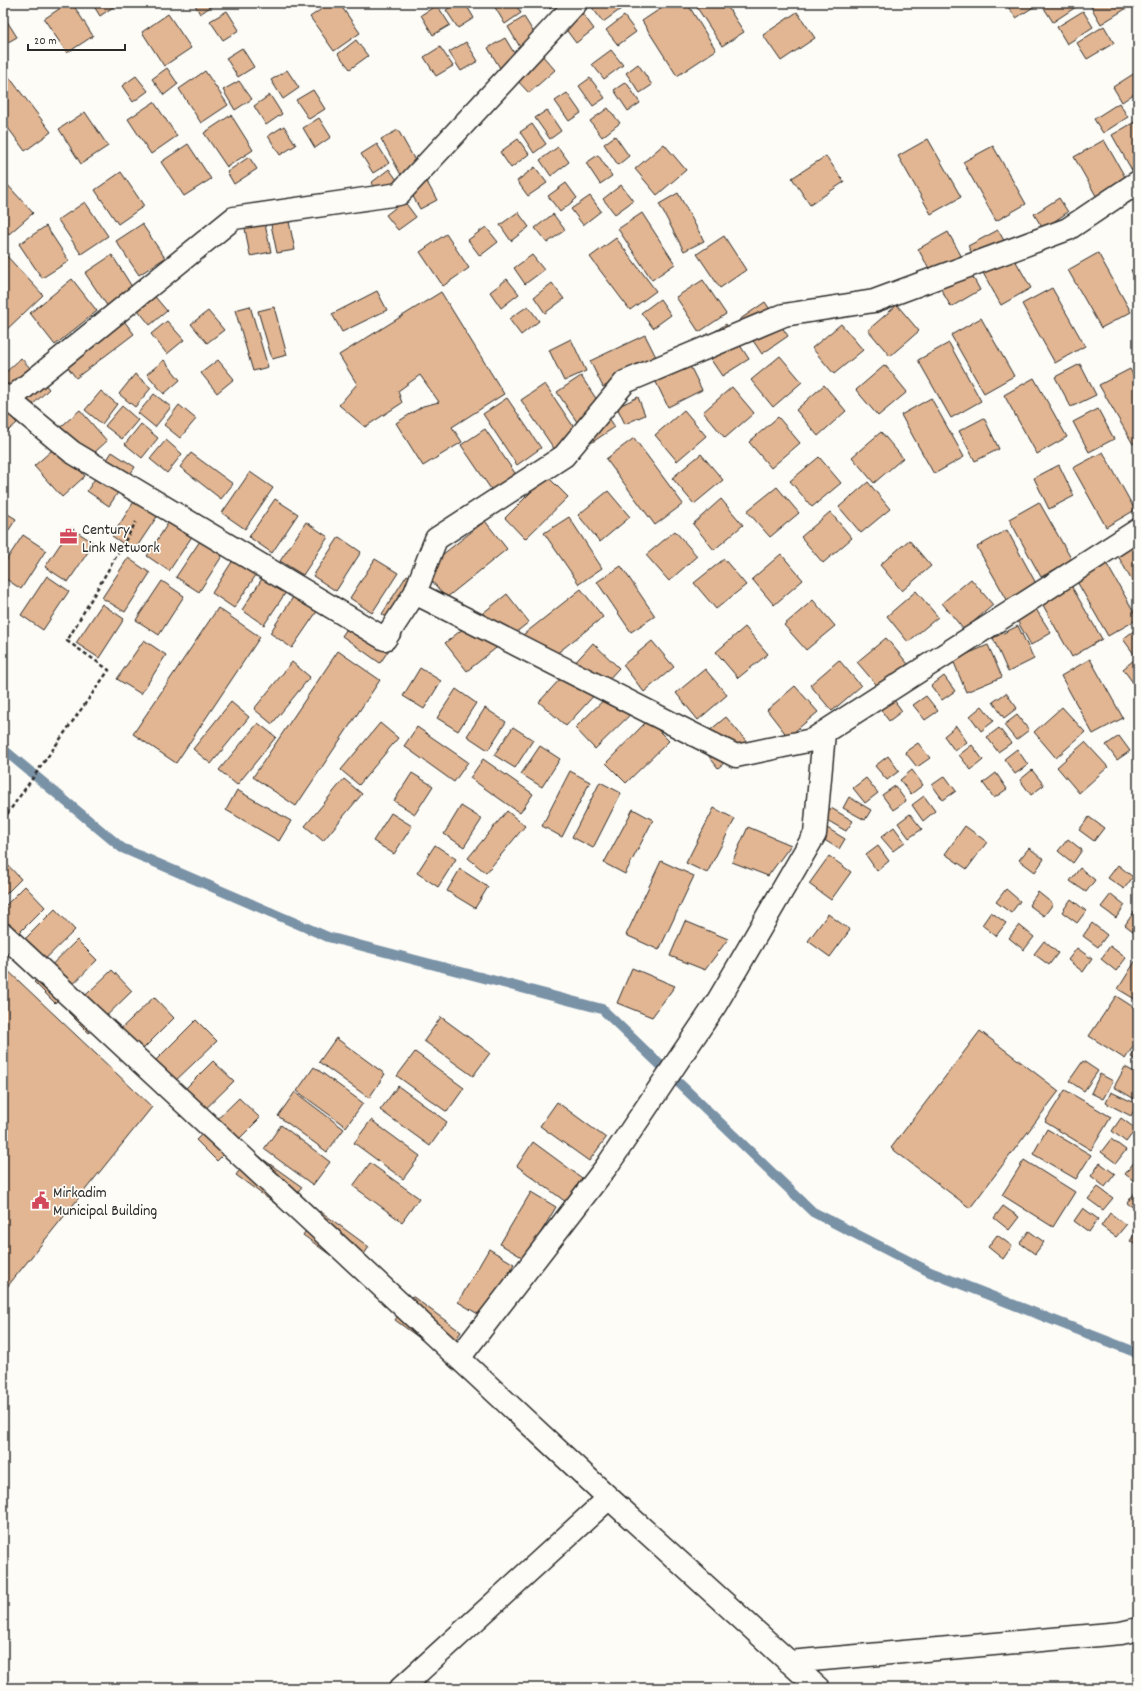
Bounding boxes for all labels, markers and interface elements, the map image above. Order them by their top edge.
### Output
scale bar [28,26,125,52]
text: 20 m [34,33,57,50]
place label: Century Link Network [82,519,160,560]
office icon: Century Link Network [59,527,79,547]
place label: Mirkadim Municipal Building [53,1182,157,1223]
public building icon: Mirkadim Municipal Building [30,1190,50,1210]

